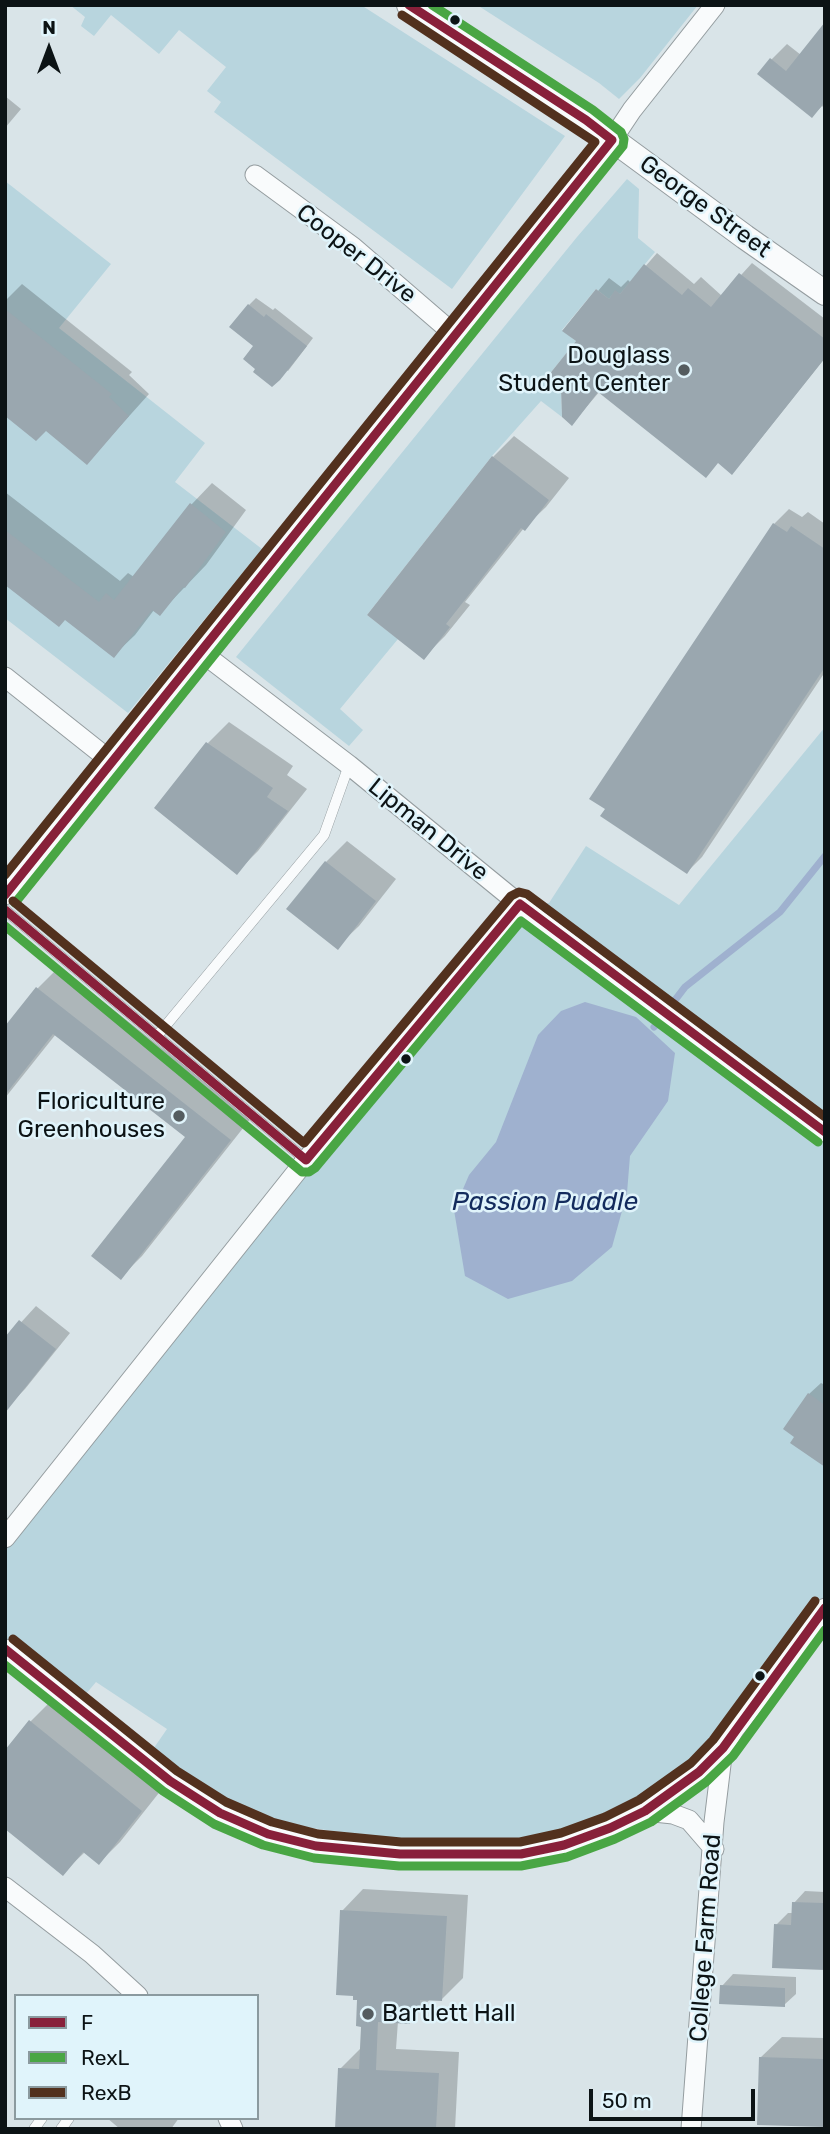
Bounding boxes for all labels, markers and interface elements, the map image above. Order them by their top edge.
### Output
unlabelled marker [448,13,462,27]
north arrow [14,14,84,84]
text: N [42,16,56,39]
street label: George Street [634,150,776,264]
street label: Cooper Drive [290,198,422,310]
place label: Douglass Student Center [498,342,670,398]
marker: Douglass Student Center [676,362,692,378]
street label: Lipman Drive [362,773,494,887]
unlabelled marker [399,1052,413,1066]
place label: Floriculture Greenhouses [18,1088,165,1144]
marker: Floriculture Greenhouses [171,1108,187,1124]
water label: Passion Puddle [452,1186,638,1218]
unlabelled marker [753,1669,767,1683]
street label: College Farm Road [684,1833,728,2043]
legend [14,1994,259,2120]
place label: Bartlett Hall [382,2000,516,2028]
marker: Bartlett Hall [360,2006,376,2022]
text: F [81,2010,93,2035]
text: RexL [81,2045,129,2070]
scale bar [592,2074,758,2118]
text: RexB [81,2080,132,2105]
text: 50 m [602,2088,652,2113]

